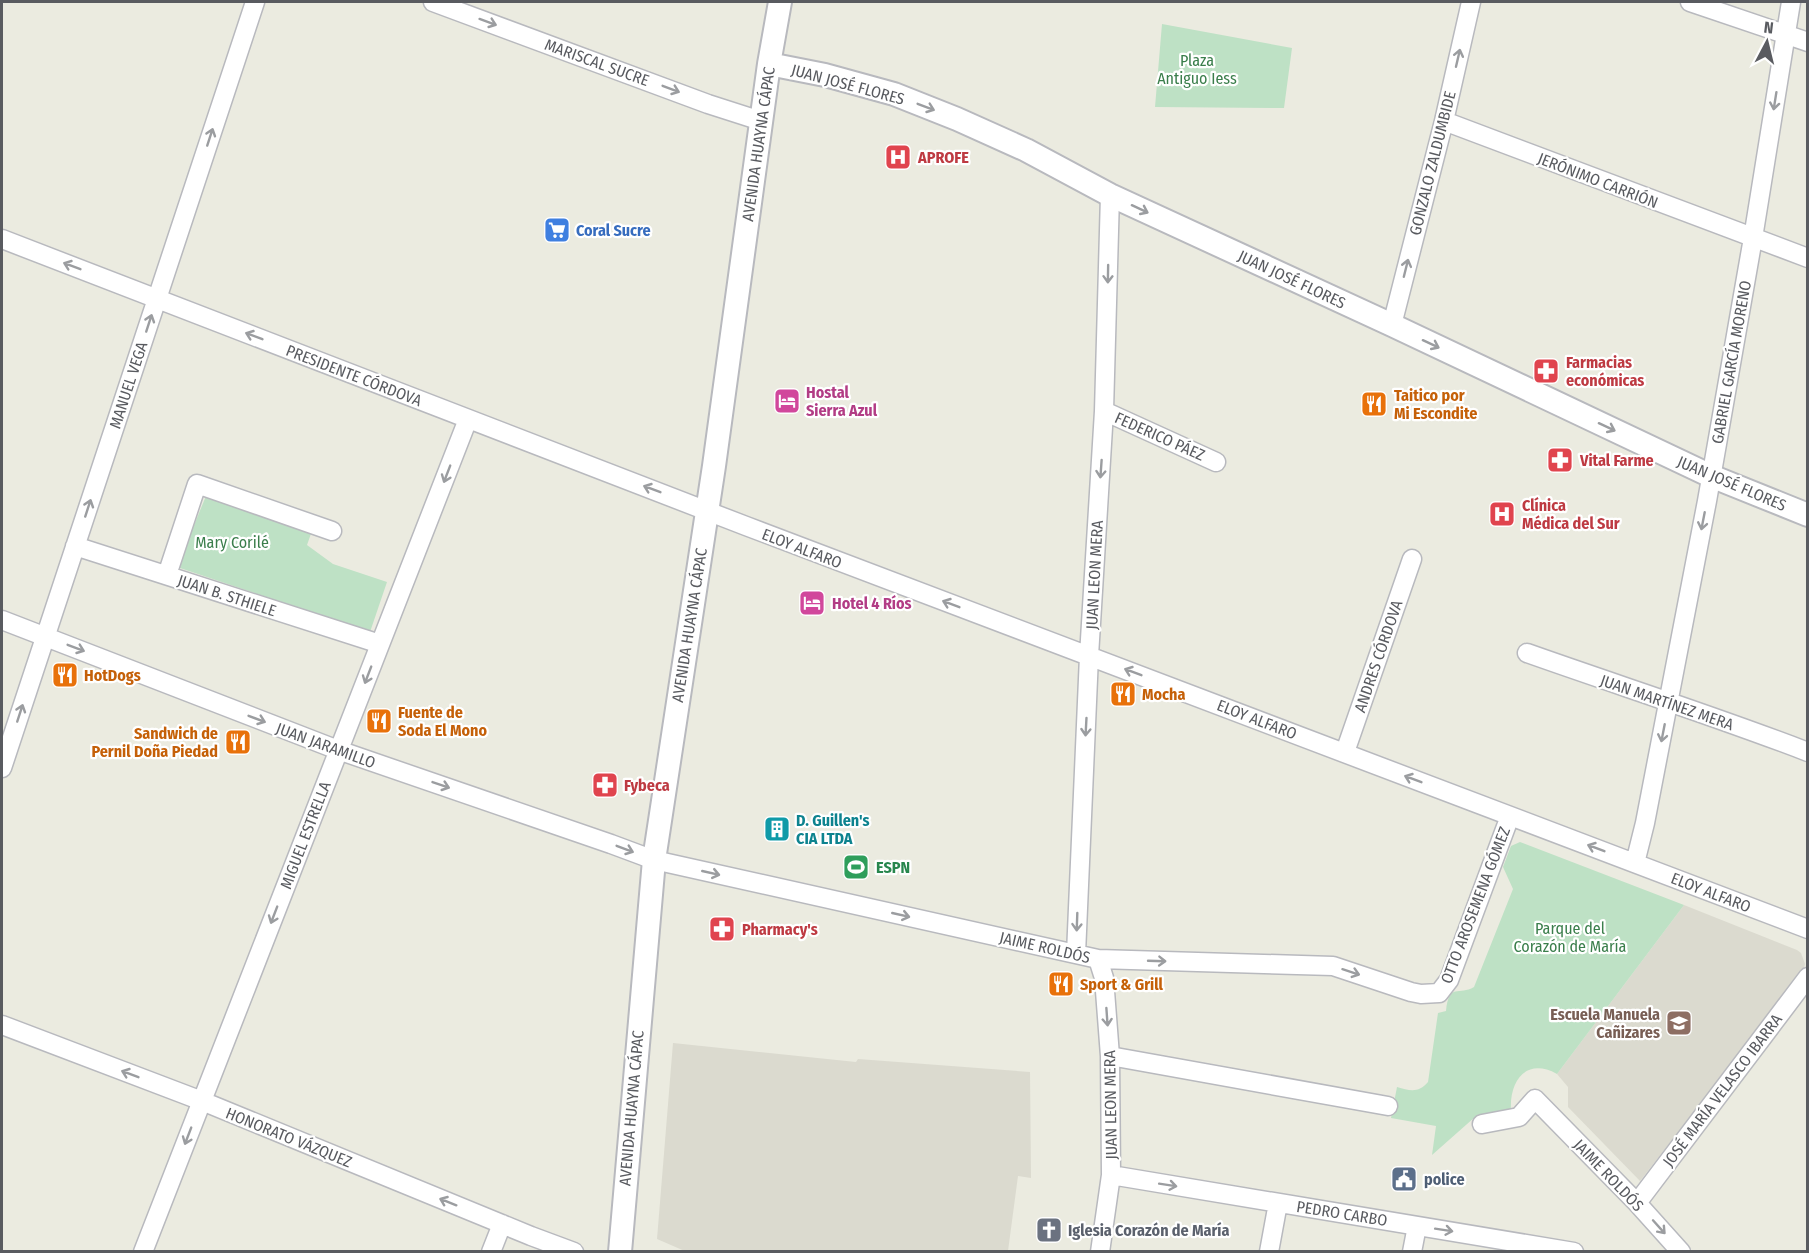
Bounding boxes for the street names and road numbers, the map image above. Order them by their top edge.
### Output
street label: MARISCAL SUCRE [542,35,652,90]
street label: JUAN JOSÉ FLORES [789,60,907,109]
street label: AVENIDA HUAYNA CÁPAC [738,66,779,223]
street label: GONZALO ZALDUMBIDE [1405,89,1460,237]
street label: JERÓNIMO CARRIÓN [1535,149,1661,212]
street label: JUAN JOSÉ FLORES [1235,246,1349,313]
street label: GABRIEL GARCÍA MORENO [1708,279,1755,445]
street label: MANUEL VEGA [105,339,152,431]
street label: PRESIDENTE CÓRDOVA [283,341,425,410]
street label: FEDERICO PÁEZ [1112,408,1208,465]
street label: JUAN JOSÉ FLORES [1674,452,1789,515]
street label: JUAN LEON MERA [1082,519,1107,630]
street label: ELOY ALFARO [759,525,844,572]
street label: AVENIDA HUAYNA CÁPAC [668,547,711,704]
street label: JUAN B. STHIELE [175,571,278,620]
street label: ANDRES CÓRDOVA [1350,597,1407,715]
street label: JUAN MARTÍNEZ MERA [1598,671,1737,734]
street label: ELOY ALFARO [1214,696,1299,743]
street label: JUAN JARAMILLO [273,719,378,772]
street label: MIGUEL ESTRELLA [276,778,335,892]
street label: OTTO AROSEMENA GÓMEZ [1437,824,1514,986]
street label: ELOY ALFARO [1668,869,1753,916]
street label: JAIME ROLDÓS [998,928,1092,967]
street label: JOSÉ MARÍA VELASCO IBARRA [1659,1010,1786,1170]
street label: AVENIDA HUAYNA CÁPAC [615,1030,648,1186]
street label: JUAN LEON MERA [1100,1050,1121,1160]
street label: HONORATO VÁZQUEZ [223,1103,355,1171]
street label: JAIME ROLDÓS [1570,1135,1648,1215]
street label: PEDRO CARBO [1295,1197,1389,1230]

